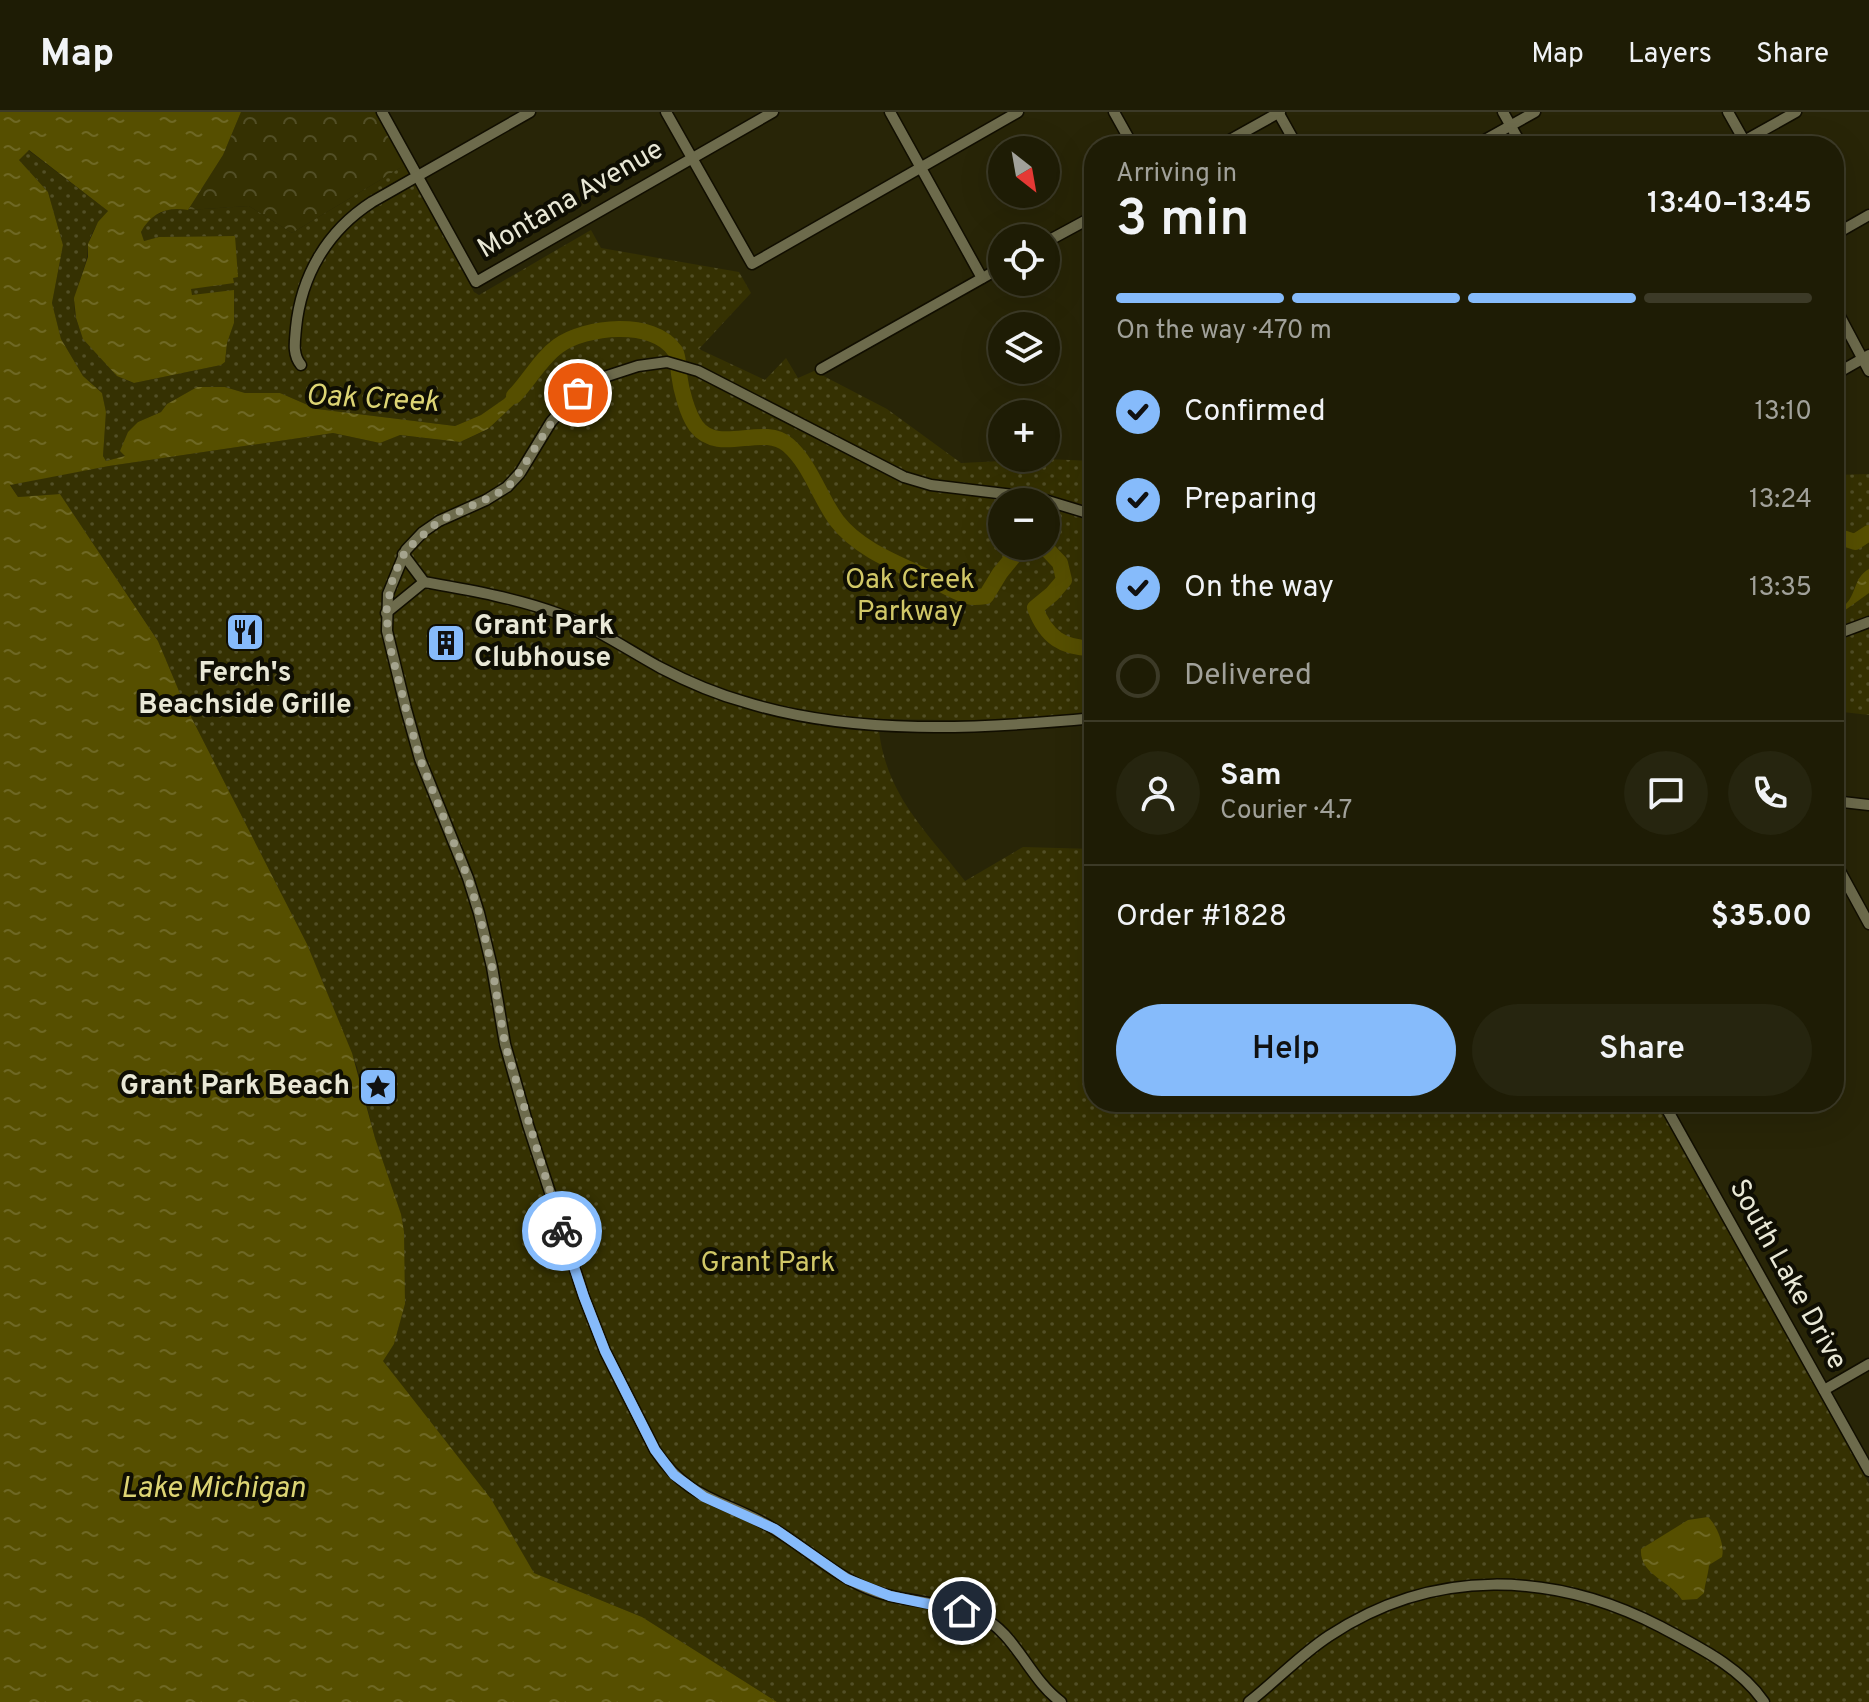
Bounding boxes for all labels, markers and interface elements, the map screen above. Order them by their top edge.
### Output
text: Map [40,31,114,80]
text: Map [1531,37,1584,73]
text: Layers [1628,37,1712,73]
text: Share [1756,37,1829,73]
street label: Montana Avenue [472,132,670,268]
north arrow [988,136,1060,208]
map controls [988,136,1060,560]
text: Arriving in [1116,158,1237,191]
text: 13:40–13:45 [1647,186,1812,223]
text: 3 min [1116,188,1249,254]
button: locate [988,224,1060,296]
button: layers [988,312,1060,384]
text: On the way · 470 m [1116,315,1332,348]
pin [544,359,612,427]
icon: bag [556,371,600,415]
water label: Oak Creek [304,378,440,422]
icon: check [1116,390,1160,434]
text: Confirmed [1184,394,1326,431]
text: 13:10 [1754,396,1812,429]
button: + [988,400,1060,472]
icon: check [1116,478,1160,522]
text: Preparing [1184,482,1317,519]
text: 13:24 [1749,484,1812,517]
button: − [988,488,1060,560]
park label: Oak Creek Parkway [845,563,975,631]
icon: check [1116,566,1160,610]
text: On the way [1184,570,1334,607]
text: 13:35 [1749,572,1812,605]
place label: Grant Park Clubhouse [474,609,615,677]
restaurant icon: Ferch's Beachside Grille [224,611,266,653]
building icon: Grant Park Clubhouse [425,622,467,664]
place label: Ferch's Beachside Grille [138,656,352,724]
text: Delivered [1184,658,1312,695]
button: person [1116,751,1200,835]
button: chat [1624,751,1708,835]
button: phone [1728,751,1812,835]
text: Sam [1220,758,1282,795]
text: Courier · 4.7 [1220,795,1352,828]
text: Order #1828 [1116,899,1287,936]
text: $35.00 [1711,899,1812,936]
button: Help [1116,1004,1456,1096]
button: Share [1472,1004,1812,1096]
place icon: Grant Park Beach [357,1066,399,1108]
place label: Grant Park Beach [120,1069,350,1105]
street label: South Lake Drive [1720,1173,1854,1377]
courier [522,1191,602,1271]
icon: bike [540,1209,584,1253]
park label: Grant Park [701,1246,836,1282]
water label: Lake Michigan [121,1471,305,1508]
pin [928,1577,996,1645]
icon: home [940,1589,984,1633]

